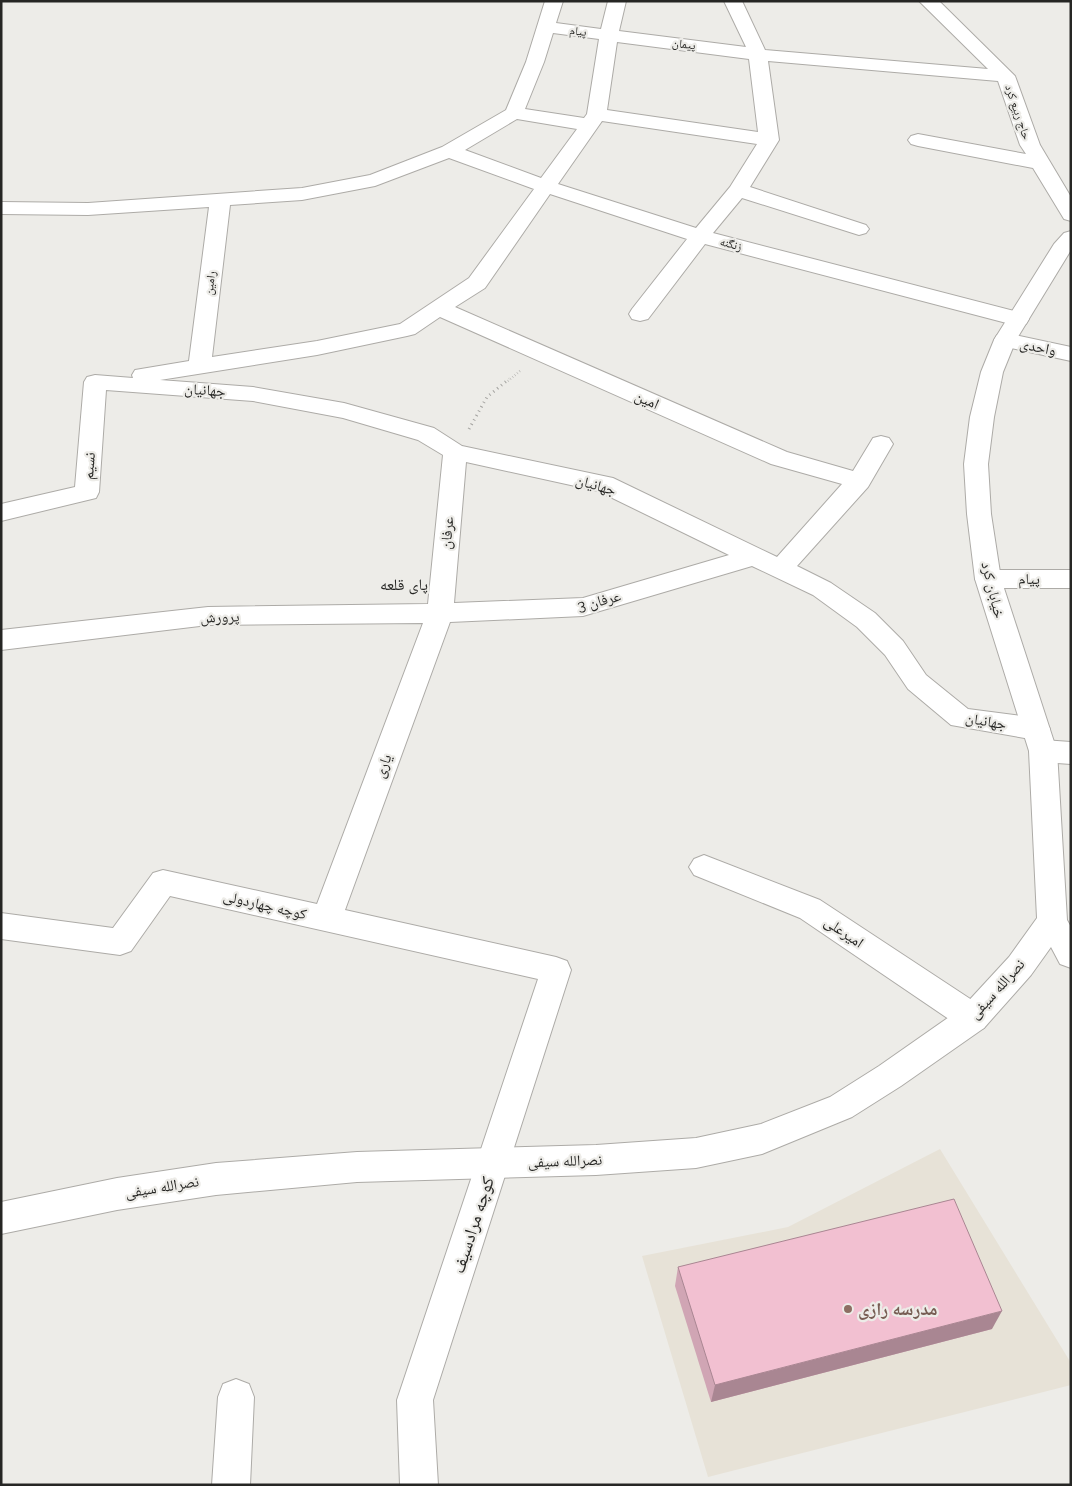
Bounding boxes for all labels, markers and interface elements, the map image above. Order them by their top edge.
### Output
street label: پیام [568,23,588,40]
street label: پیمان [671,36,697,53]
street label: حاج ربیع کرد [1002,83,1034,142]
street label: زنگنه [718,234,744,254]
street label: رامین [202,270,219,296]
street label: واحدی [1018,334,1058,361]
street label: جهانیان [184,380,227,401]
street label: امین [632,387,662,414]
street label: نسیم [79,452,100,480]
street label: جهانیان [573,471,619,500]
street label: عرفان [437,516,458,550]
street label: خیابان کرد [976,560,1009,621]
street label: پیام [1018,570,1040,589]
district label: پای قلعه [380,575,428,595]
street label: عرفان 3 [575,587,623,616]
street label: پرورش [200,607,240,628]
street label: جهانیان [964,709,1008,735]
street label: یاری [370,751,397,781]
street label: کوچه چهاردولی [221,887,308,924]
street label: امیرعلی [820,912,867,952]
street label: نصرالله سیفی [965,955,1029,1023]
street label: نصرالله سیفی [528,1151,602,1172]
street label: نصرالله سیفی [124,1172,200,1203]
street label: کوچه مرادسیف [447,1173,499,1276]
place label: مدرسه رازی [858,1298,937,1320]
marker: مدرسه رازی [842,1303,854,1315]

